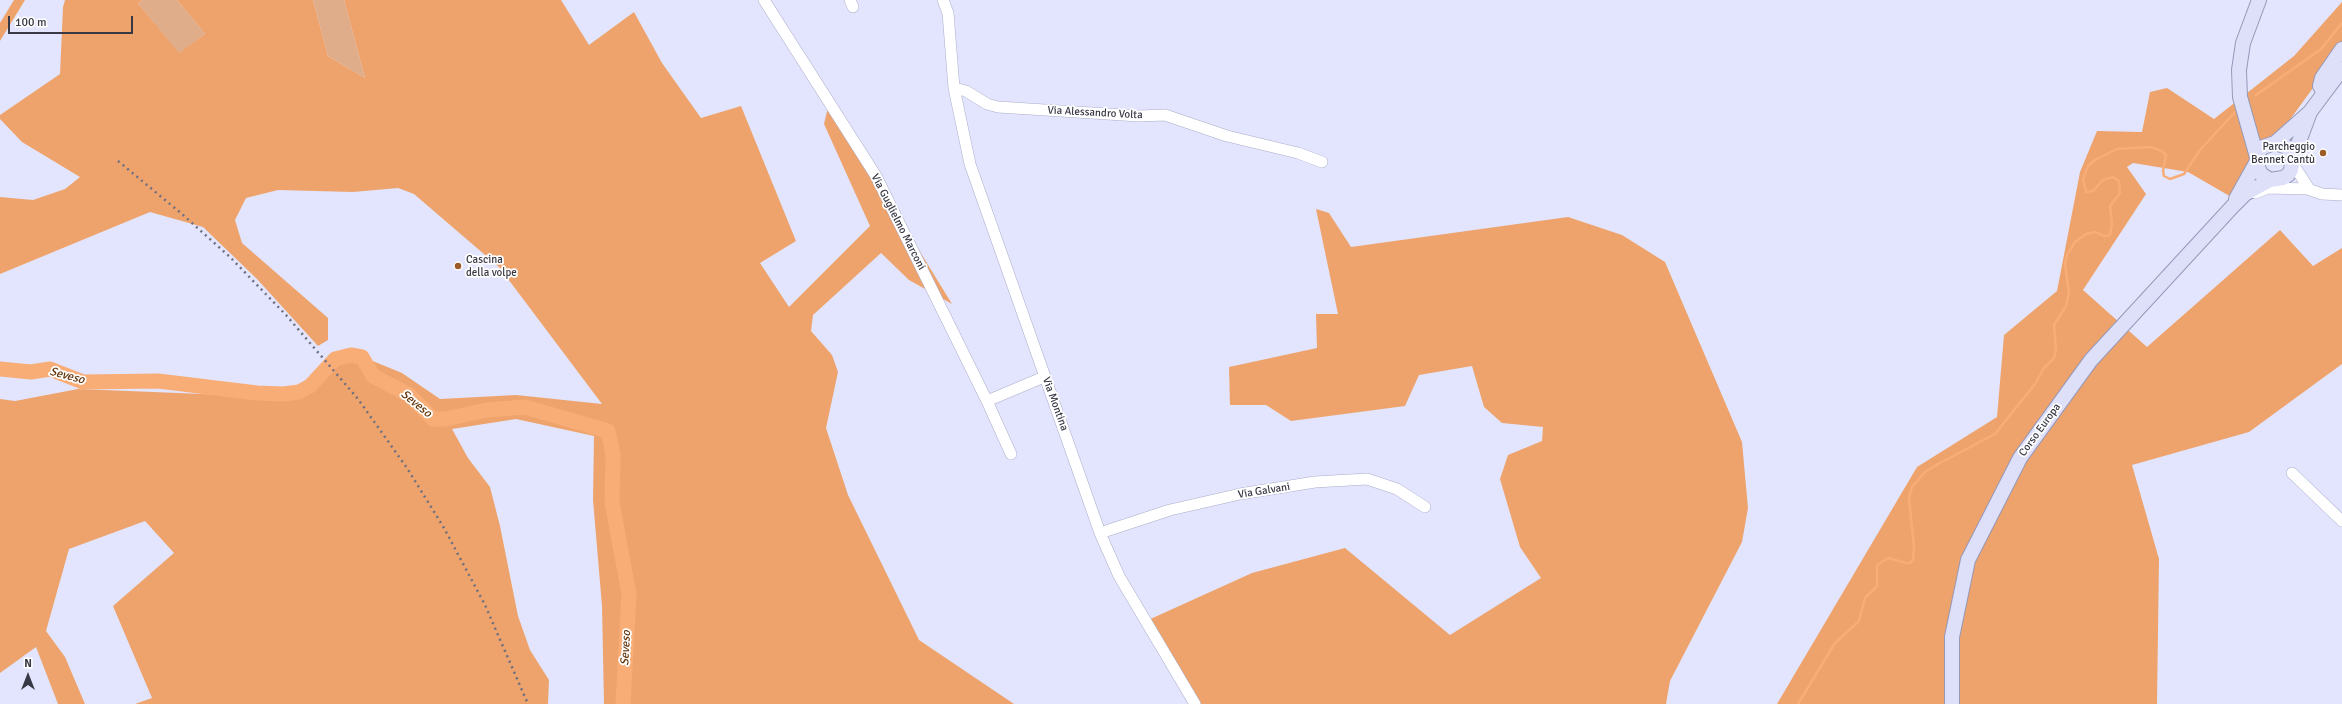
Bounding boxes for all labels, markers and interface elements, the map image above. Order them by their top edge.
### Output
scale bar [10,8,135,34]
text: 100 m [15,15,47,30]
street label: Via Alessandro Volta [1047,104,1143,122]
place label: Parcheggio Bennet Cantù [2251,140,2315,166]
marker: Parcheggio Bennet Cantù [2318,148,2328,158]
street label: Via Guglielmo Marconi [868,172,928,272]
place label: Cascina della volpe [466,253,517,279]
marker: Cascina della volpe [453,261,463,271]
water label: Seveso [48,364,86,388]
street label: Via Montina [1039,375,1071,433]
water label: Seveso [398,387,434,421]
street label: Corso Europa [2016,401,2064,459]
street label: Via Galvani [1237,480,1291,502]
water label: Seveso [618,630,634,666]
north arrow [8,656,48,696]
text: N [24,657,32,670]

